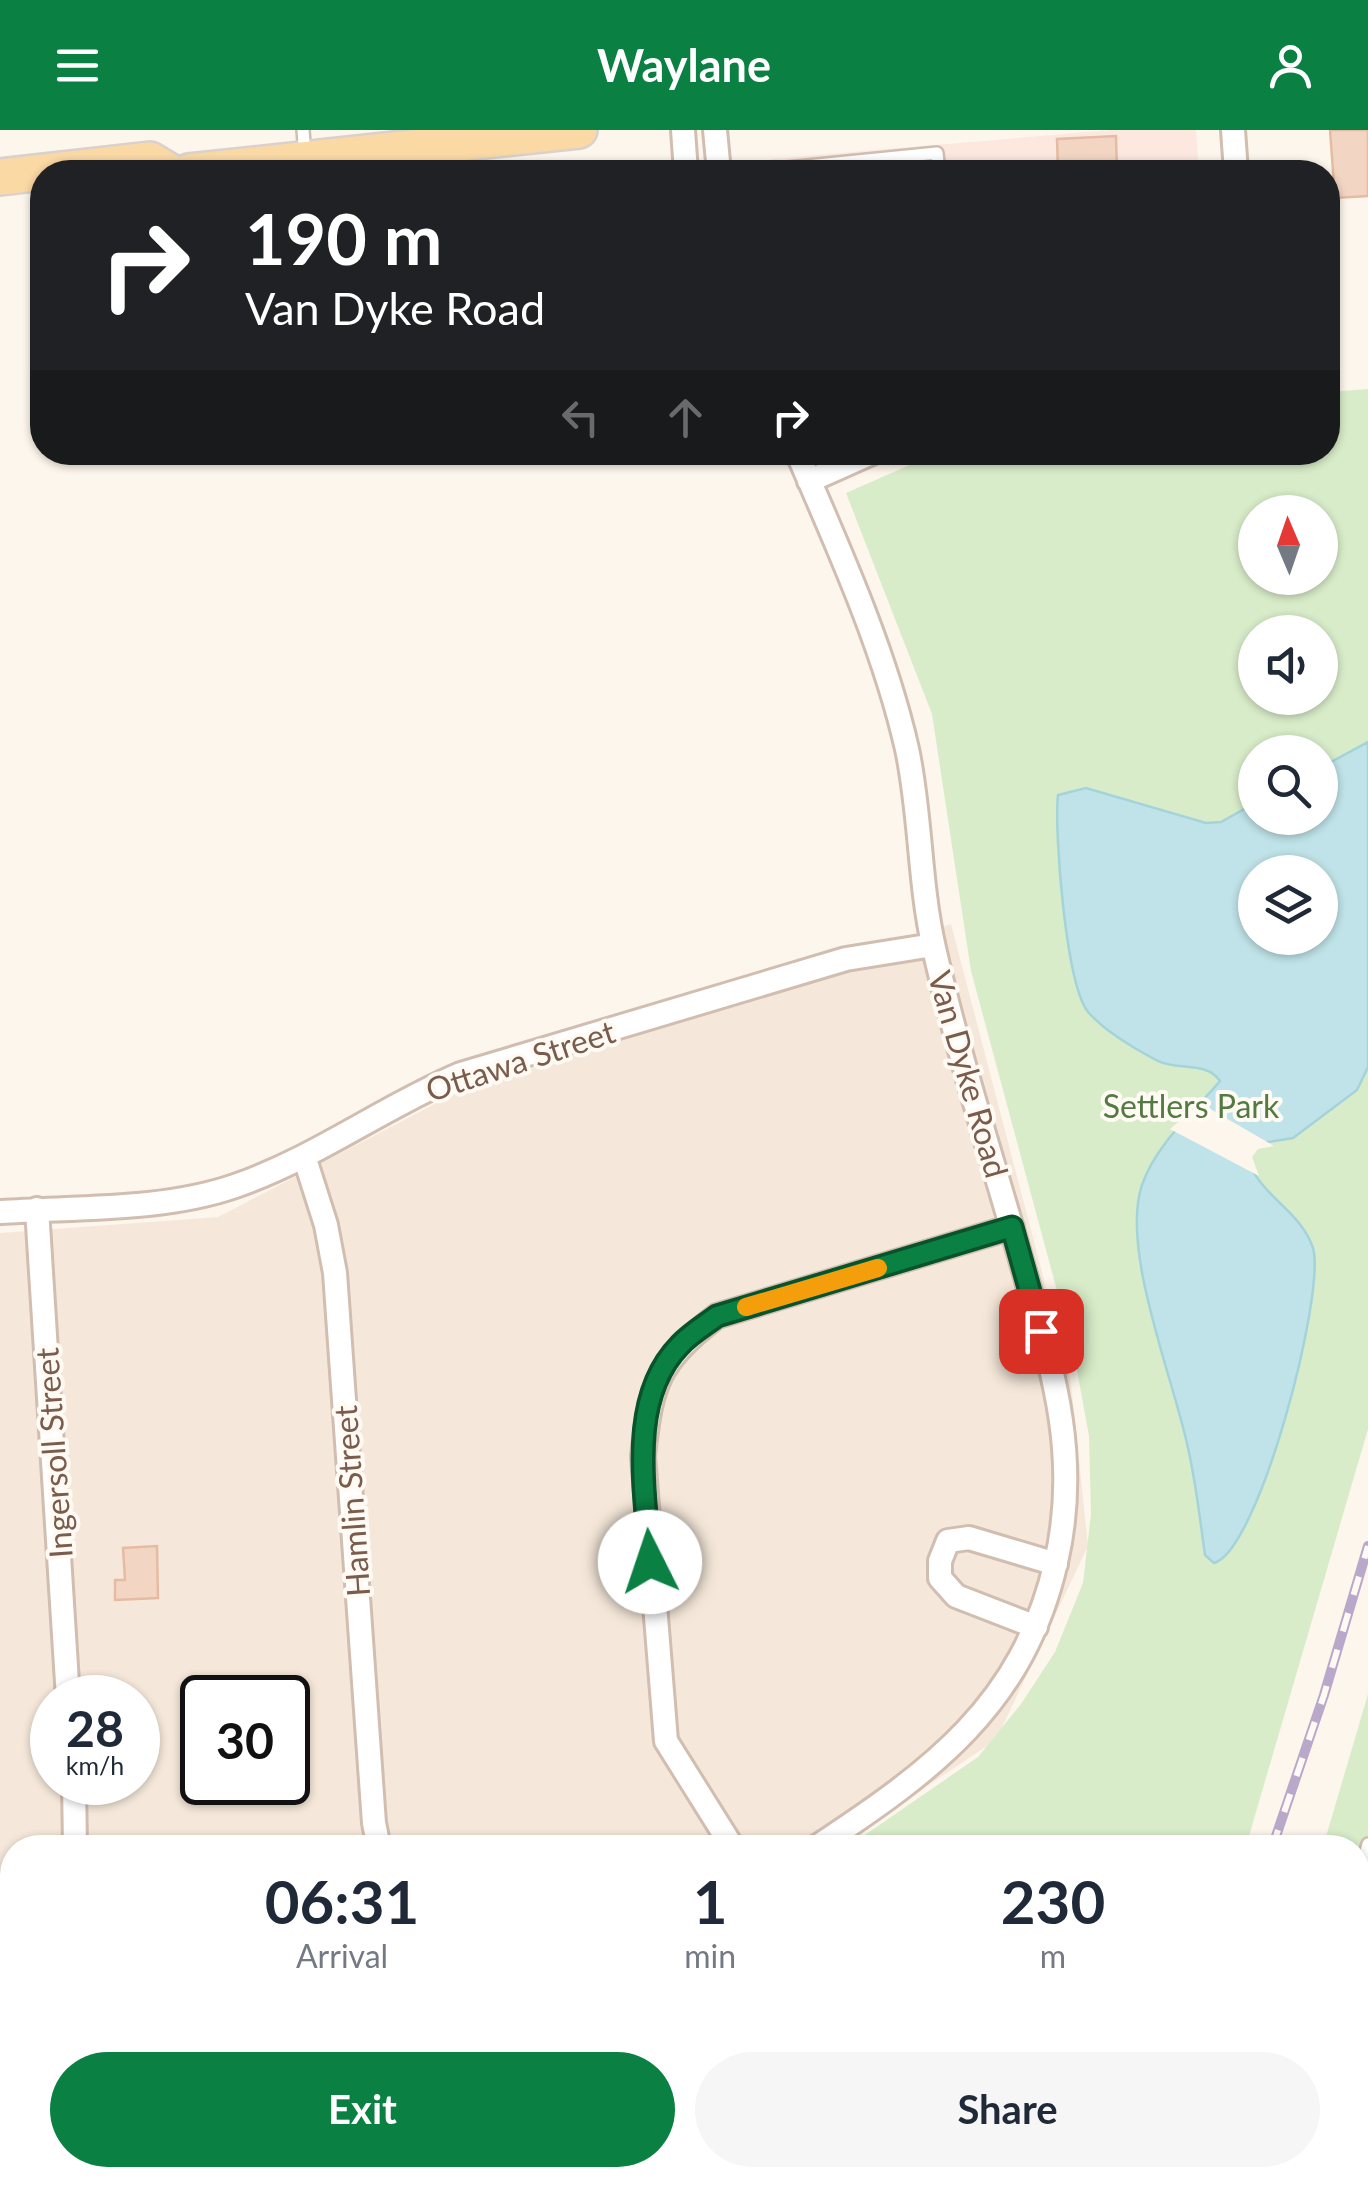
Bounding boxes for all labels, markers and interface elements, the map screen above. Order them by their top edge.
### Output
icon: menu [50,38,105,93]
text: Waylane [597,38,771,92]
icon: person [1263,38,1318,93]
text: 190 m [245,196,442,280]
icon: right [80,200,210,330]
text: Van Dyke Road [245,281,545,335]
icon: left [553,390,608,445]
icon: ahead [658,390,713,445]
icon: right [763,390,818,445]
north arrow [1238,495,1338,595]
map controls [1238,495,1338,955]
button: sound [1238,615,1338,715]
button: search [1238,735,1338,835]
button: layers [1238,855,1338,955]
street label: Van Dyke Road [921,966,1017,1182]
street label: Ottawa Street [421,1011,620,1109]
park label: Settlers Park [1103,1086,1280,1125]
pin [999,1289,1084,1374]
icon: arrive [1014,1304,1069,1359]
street label: Ingersoll Street [26,1346,80,1560]
street label: Hamlin Street [325,1403,377,1598]
position arrow [598,1510,702,1614]
speed limit sign: 30 [180,1675,310,1805]
text: 28 [66,1698,124,1758]
text: km/h [66,1750,124,1780]
text: 06:31 [265,1865,419,1937]
text: 1 [693,1865,728,1937]
text: 230 [1001,1865,1105,1937]
text: Arrival [296,1936,388,1975]
text: min [684,1936,736,1975]
text: m [1040,1936,1066,1975]
button: Exit [50,2052,675,2167]
button: Share [695,2052,1320,2167]

